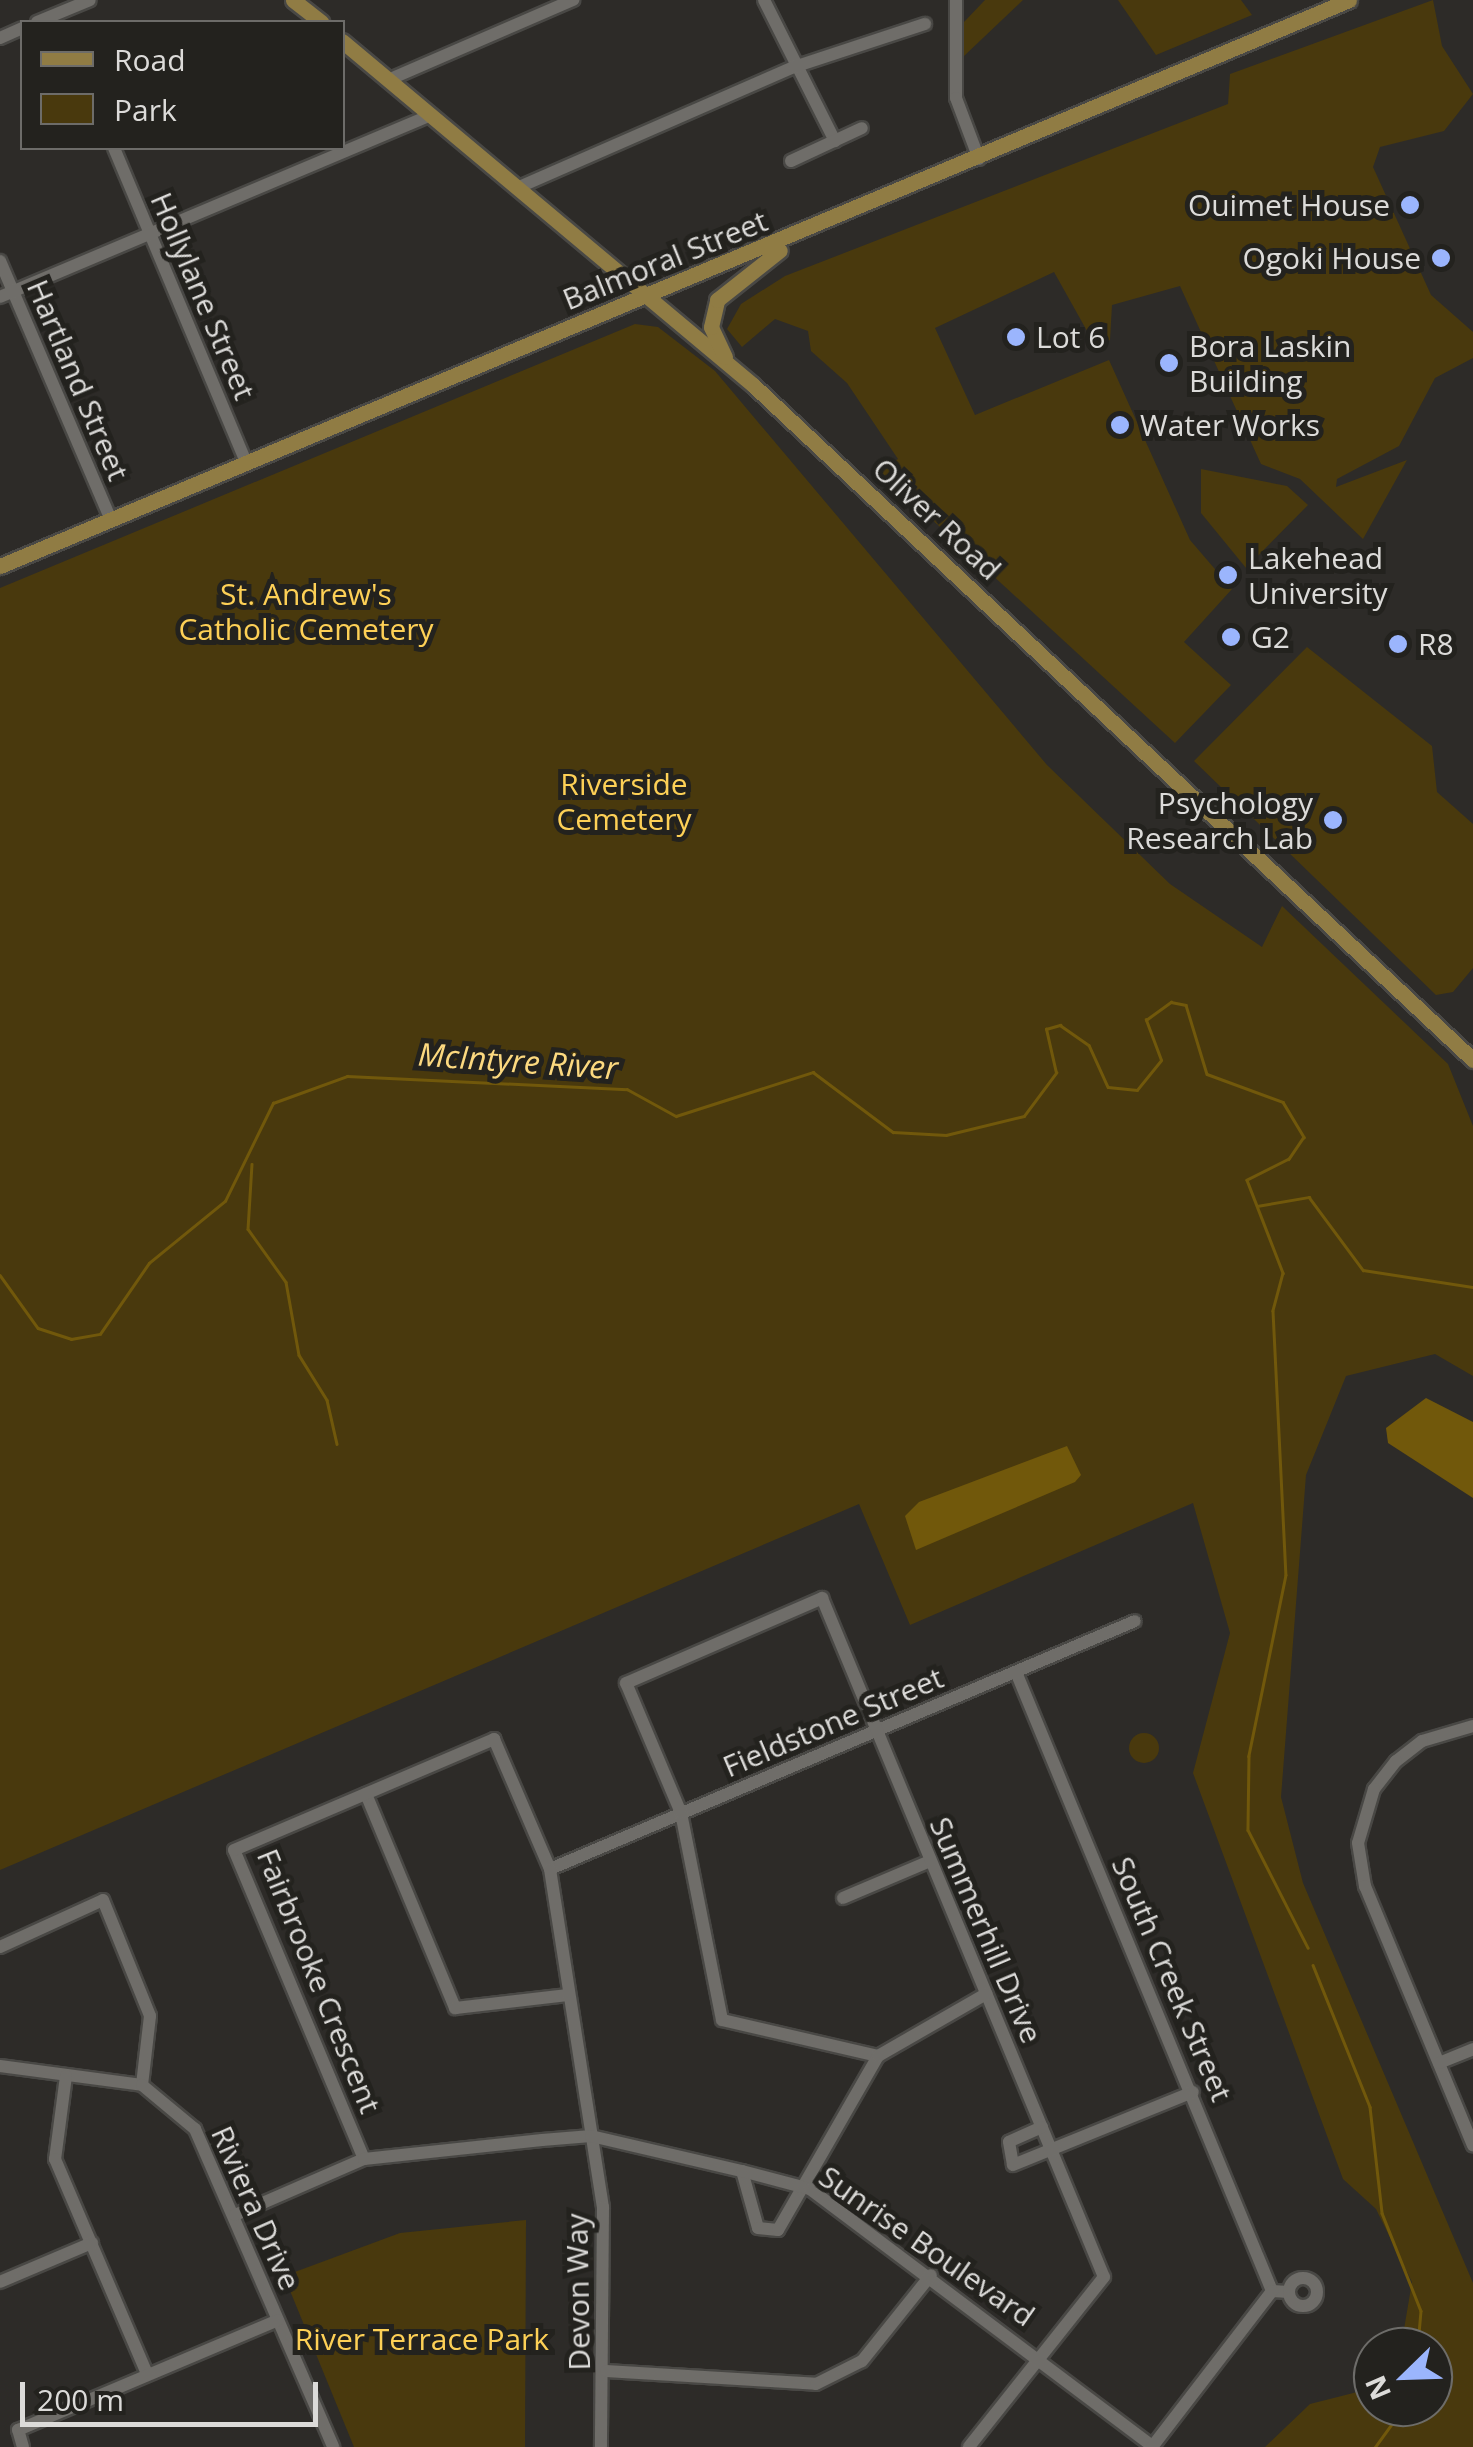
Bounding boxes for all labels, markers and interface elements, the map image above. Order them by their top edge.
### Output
legend [20,20,345,150]
text: Road [114,39,186,80]
text: Park [114,89,177,130]
street label: Hollylane Street [143,187,263,405]
place label: Ouimet House [1188,187,1390,223]
marker: Ouimet House [1399,194,1421,216]
street label: Balmoral Street [557,203,773,317]
place label: Ogoki House [1242,240,1421,276]
marker: Ogoki House [1430,247,1452,269]
street label: Hartland Street [20,274,136,486]
place label: Lot 6 [1036,319,1105,355]
marker: Lot 6 [1005,326,1027,348]
place label: Bora Laskin Building [1189,328,1352,398]
marker: Bora Laskin Building [1158,352,1180,374]
place label: Water Works [1140,407,1320,443]
marker: Water Works [1109,414,1131,436]
street label: Oliver Road [866,451,1008,587]
place label: Lakehead University [1248,540,1388,610]
marker: Lakehead University [1217,564,1239,586]
park label: St. Andrew's Catholic Cemetery [178,576,434,646]
place label: G2 [1251,619,1290,655]
marker: G2 [1220,626,1242,648]
place label: R8 [1418,626,1454,662]
marker: R8 [1387,633,1409,655]
park label: Riverside Cemetery [556,766,692,836]
place label: Psychology Research Lab [1126,785,1313,856]
marker: Psychology Research Lab [1322,809,1344,831]
water label: McIntyre River [417,1035,619,1087]
street label: Fieldstone Street [717,1659,949,1785]
street label: Summerhill Drive [922,1812,1050,2048]
street label: Fairbrooke Crescent [250,1844,388,2118]
street label: South Creek Street [1104,1851,1240,2107]
street label: Riviera Drive [204,2120,308,2296]
street label: Sunrise Boulevard [812,2158,1042,2334]
street label: Devon Way [559,2213,597,2371]
park label: River Terrace Park [295,2321,549,2357]
north arrow [1353,2327,1453,2427]
scale bar [25,2362,322,2424]
text: N [1355,2370,1399,2406]
text: 200 m [37,2379,124,2420]

